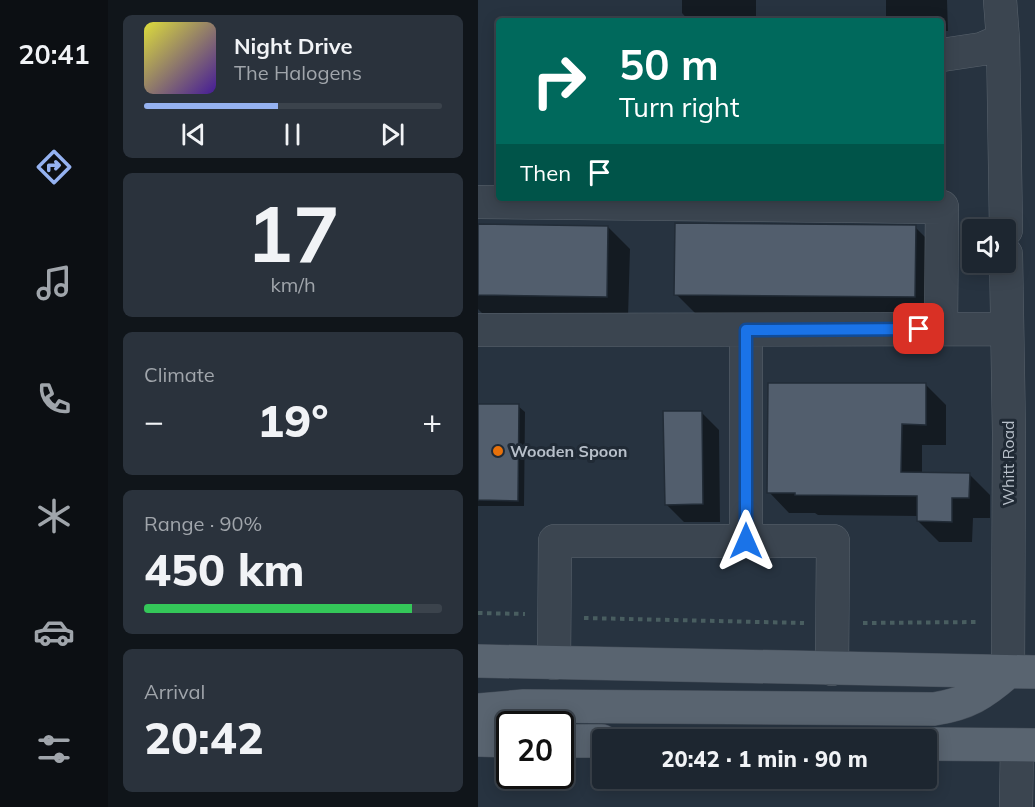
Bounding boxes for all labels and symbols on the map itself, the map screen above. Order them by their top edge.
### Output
pin [893,303,944,354]
street label: Whitt Road [998,420,1018,506]
place label: Wooden Spoon [510,441,627,461]
marker: Wooden Spoon [491,444,505,458]
position arrow [714,509,778,573]
speed limit sign: 20 [496,711,574,789]

